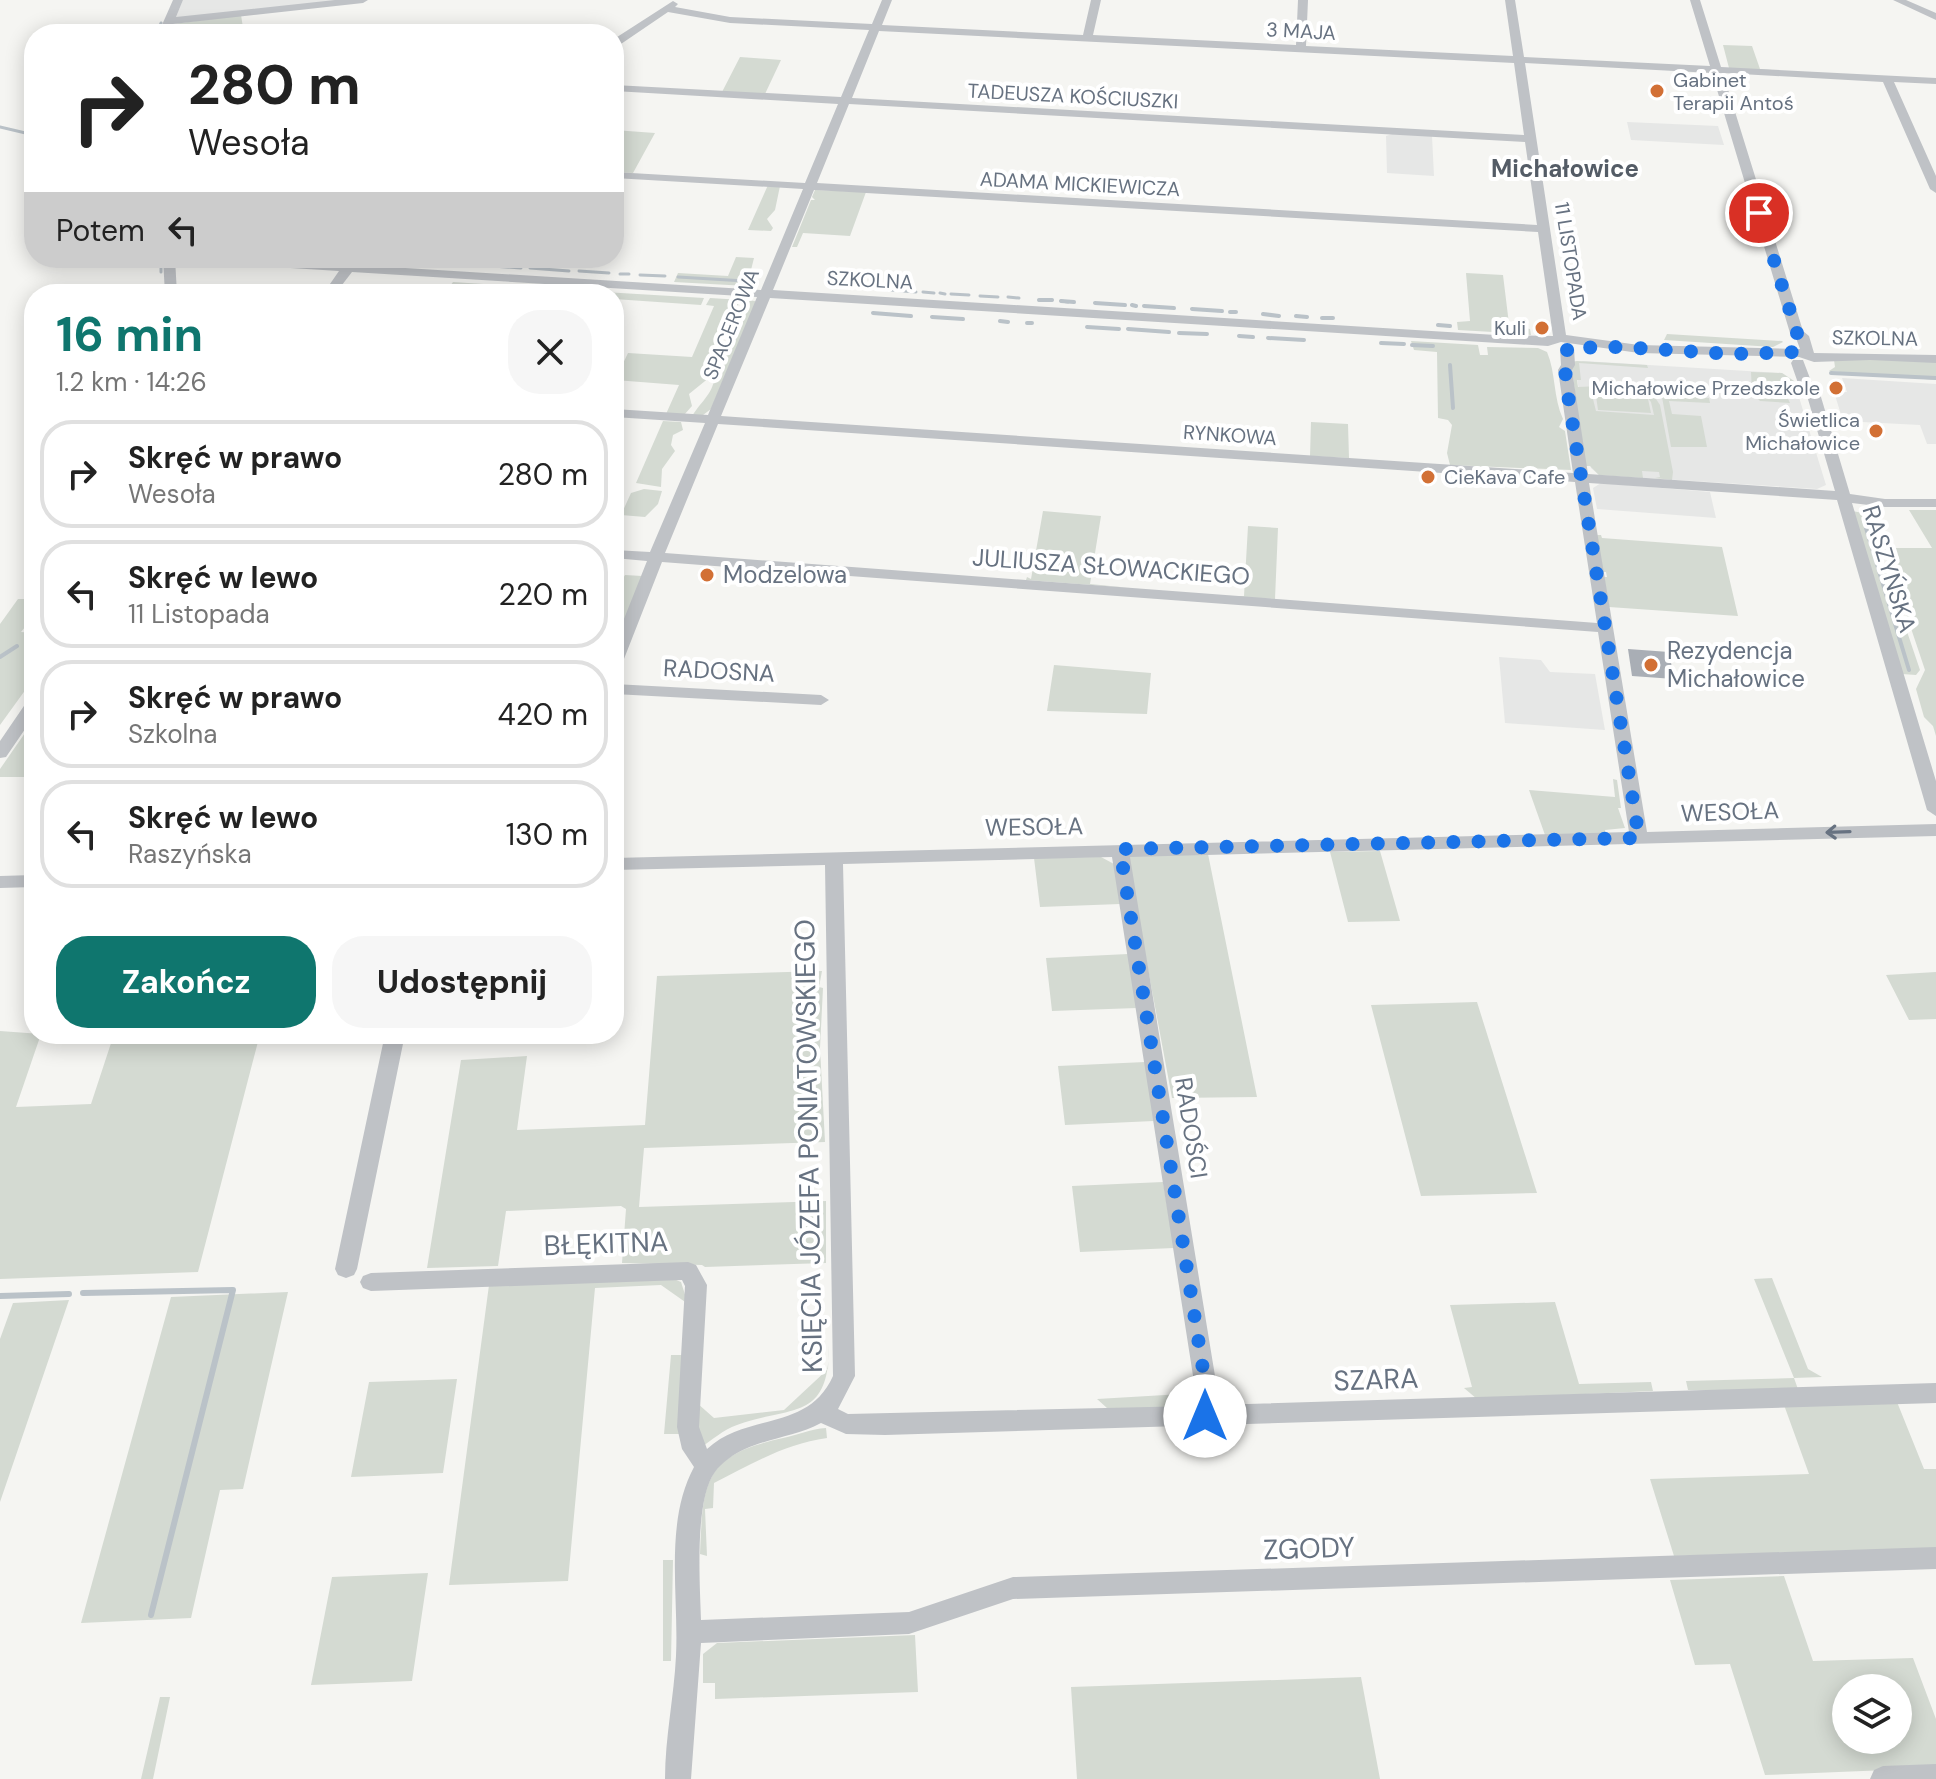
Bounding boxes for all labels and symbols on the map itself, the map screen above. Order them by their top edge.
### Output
street label: 3 MAJA [1265,16,1337,46]
place label: Gabinet Terapii Antoś [1673,67,1794,116]
street label: TADEUSZA KOŚCIUSZKI [967,77,1179,115]
marker: Gabinet Terapii Antoś [1648,82,1666,100]
district label: Michałowice [1491,153,1639,184]
street label: ADAMA MICKIEWICZA [979,166,1181,202]
pin [1725,179,1793,247]
street label: 11 LISTOPADA [1549,200,1593,322]
street label: SPACEROWA [697,265,765,383]
street label: SZKOLNA [826,265,914,295]
place label: Kuli [1494,315,1526,341]
marker: Kuli [1533,319,1551,337]
street label: SZKOLNA [1832,324,1918,352]
place label: Michałowice Przedszkole [1592,375,1820,401]
marker: Michałowice Przedszkole [1827,379,1845,397]
place label: Świetlica Michałowice [1745,407,1860,456]
street label: RYNKOWA [1182,419,1278,451]
marker: Świetlica Michałowice [1867,422,1885,440]
place label: CieKava Cafe [1444,464,1565,490]
marker: CieKava Cafe [1419,468,1437,486]
street label: RASZYŃSKA [1855,501,1924,636]
street label: JULIUSZA SŁOWACKIEGO [971,541,1251,592]
place label: Modzelowa [723,559,847,590]
marker: Modzelowa [698,566,716,584]
place label: Rezydencja Michałowice [1667,635,1805,694]
street label: RADOSNA [662,652,776,689]
marker: Rezydencja Michałowice [1642,656,1660,674]
street label: WESOŁA [1680,794,1780,829]
street label: WESOŁA [984,810,1084,843]
one-way arrow [1825,825,1852,840]
street label: KSIĘCIA JÓZEFA PONIATOWSKIEGO [786,919,831,1373]
street label: RADOŚCI [1168,1075,1215,1181]
street label: BŁĘKITNA [543,1223,669,1264]
street label: SZARA [1333,1360,1419,1399]
position arrow [1163,1374,1247,1458]
street label: ZGODY [1263,1528,1355,1569]

